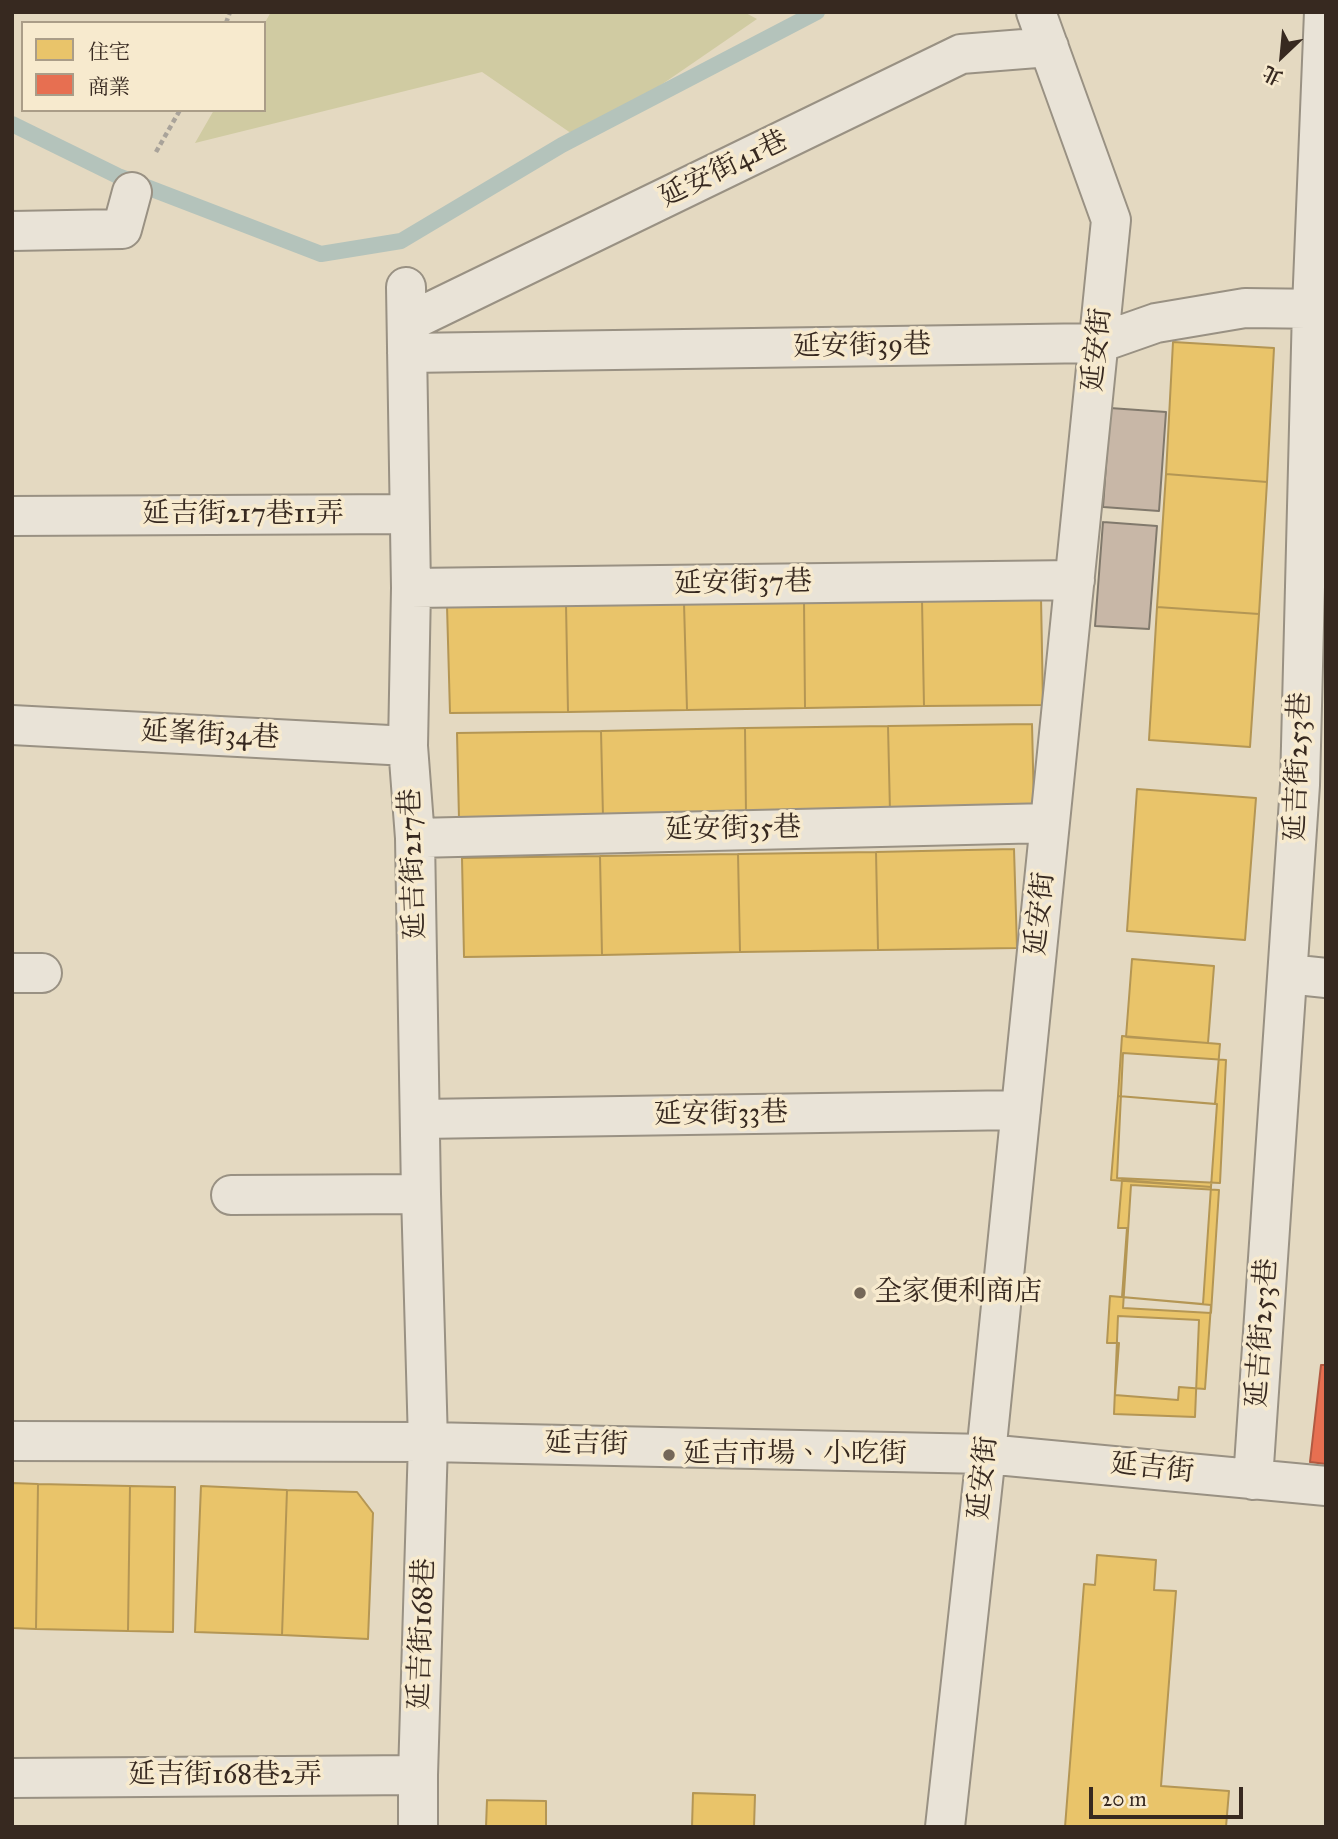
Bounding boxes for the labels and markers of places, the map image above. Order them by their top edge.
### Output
place label: 全家便利商店 [874,1276,1042,1310]
marker: 全家便利商店 [852,1285,868,1301]
place label: 延吉市場、小吃街 [683,1438,907,1472]
marker: 延吉市場、小吃街 [661,1447,677,1463]

